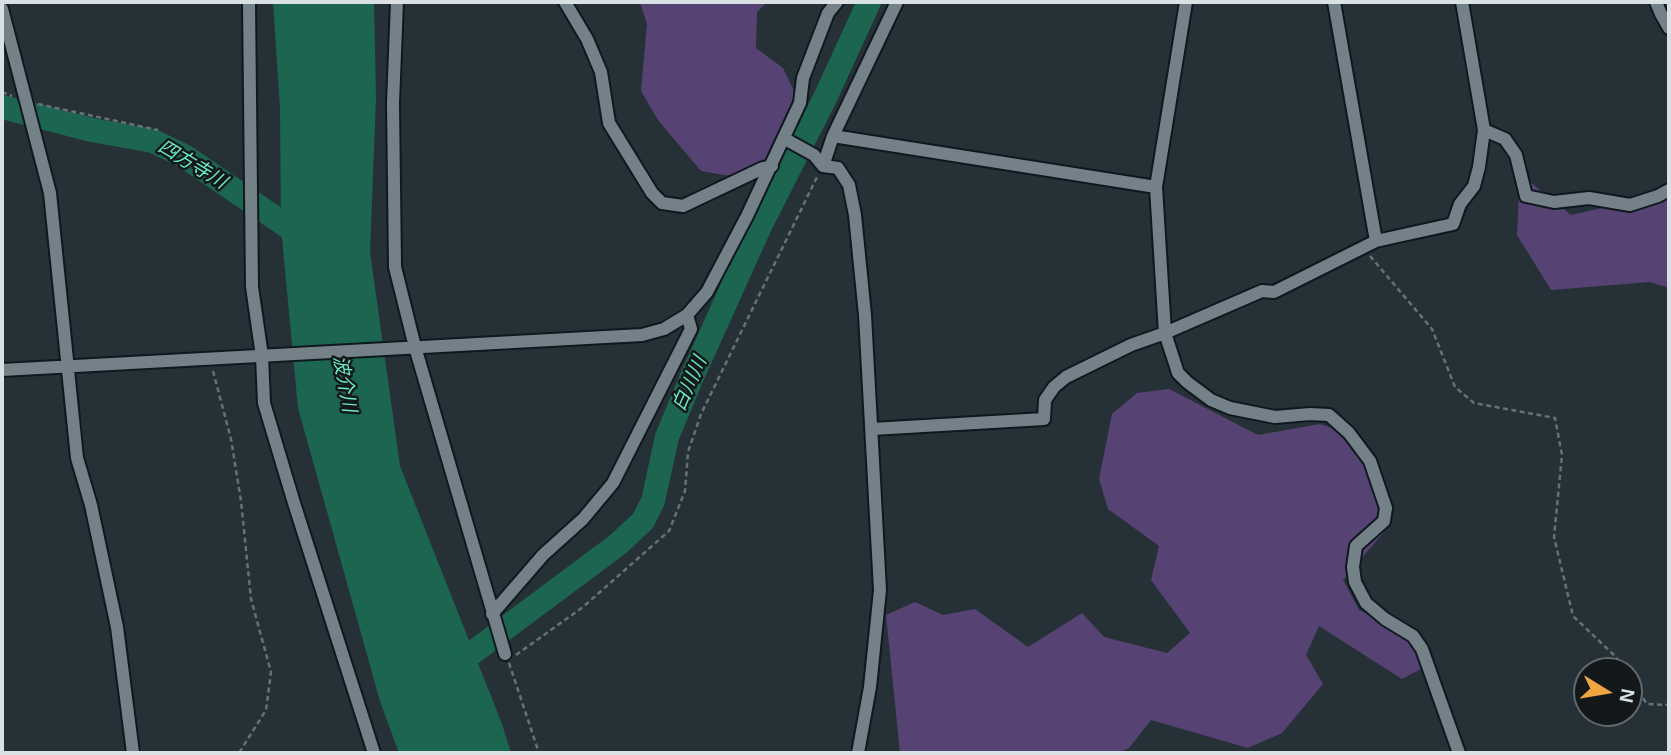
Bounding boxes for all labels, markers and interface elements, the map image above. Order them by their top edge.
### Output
water label: 四方寺川 [154,136,230,194]
water label: 白川川 [668,353,712,415]
water label: 波介川 [328,354,360,414]
north arrow [1573,657,1643,727]
text: N [1616,687,1639,704]

